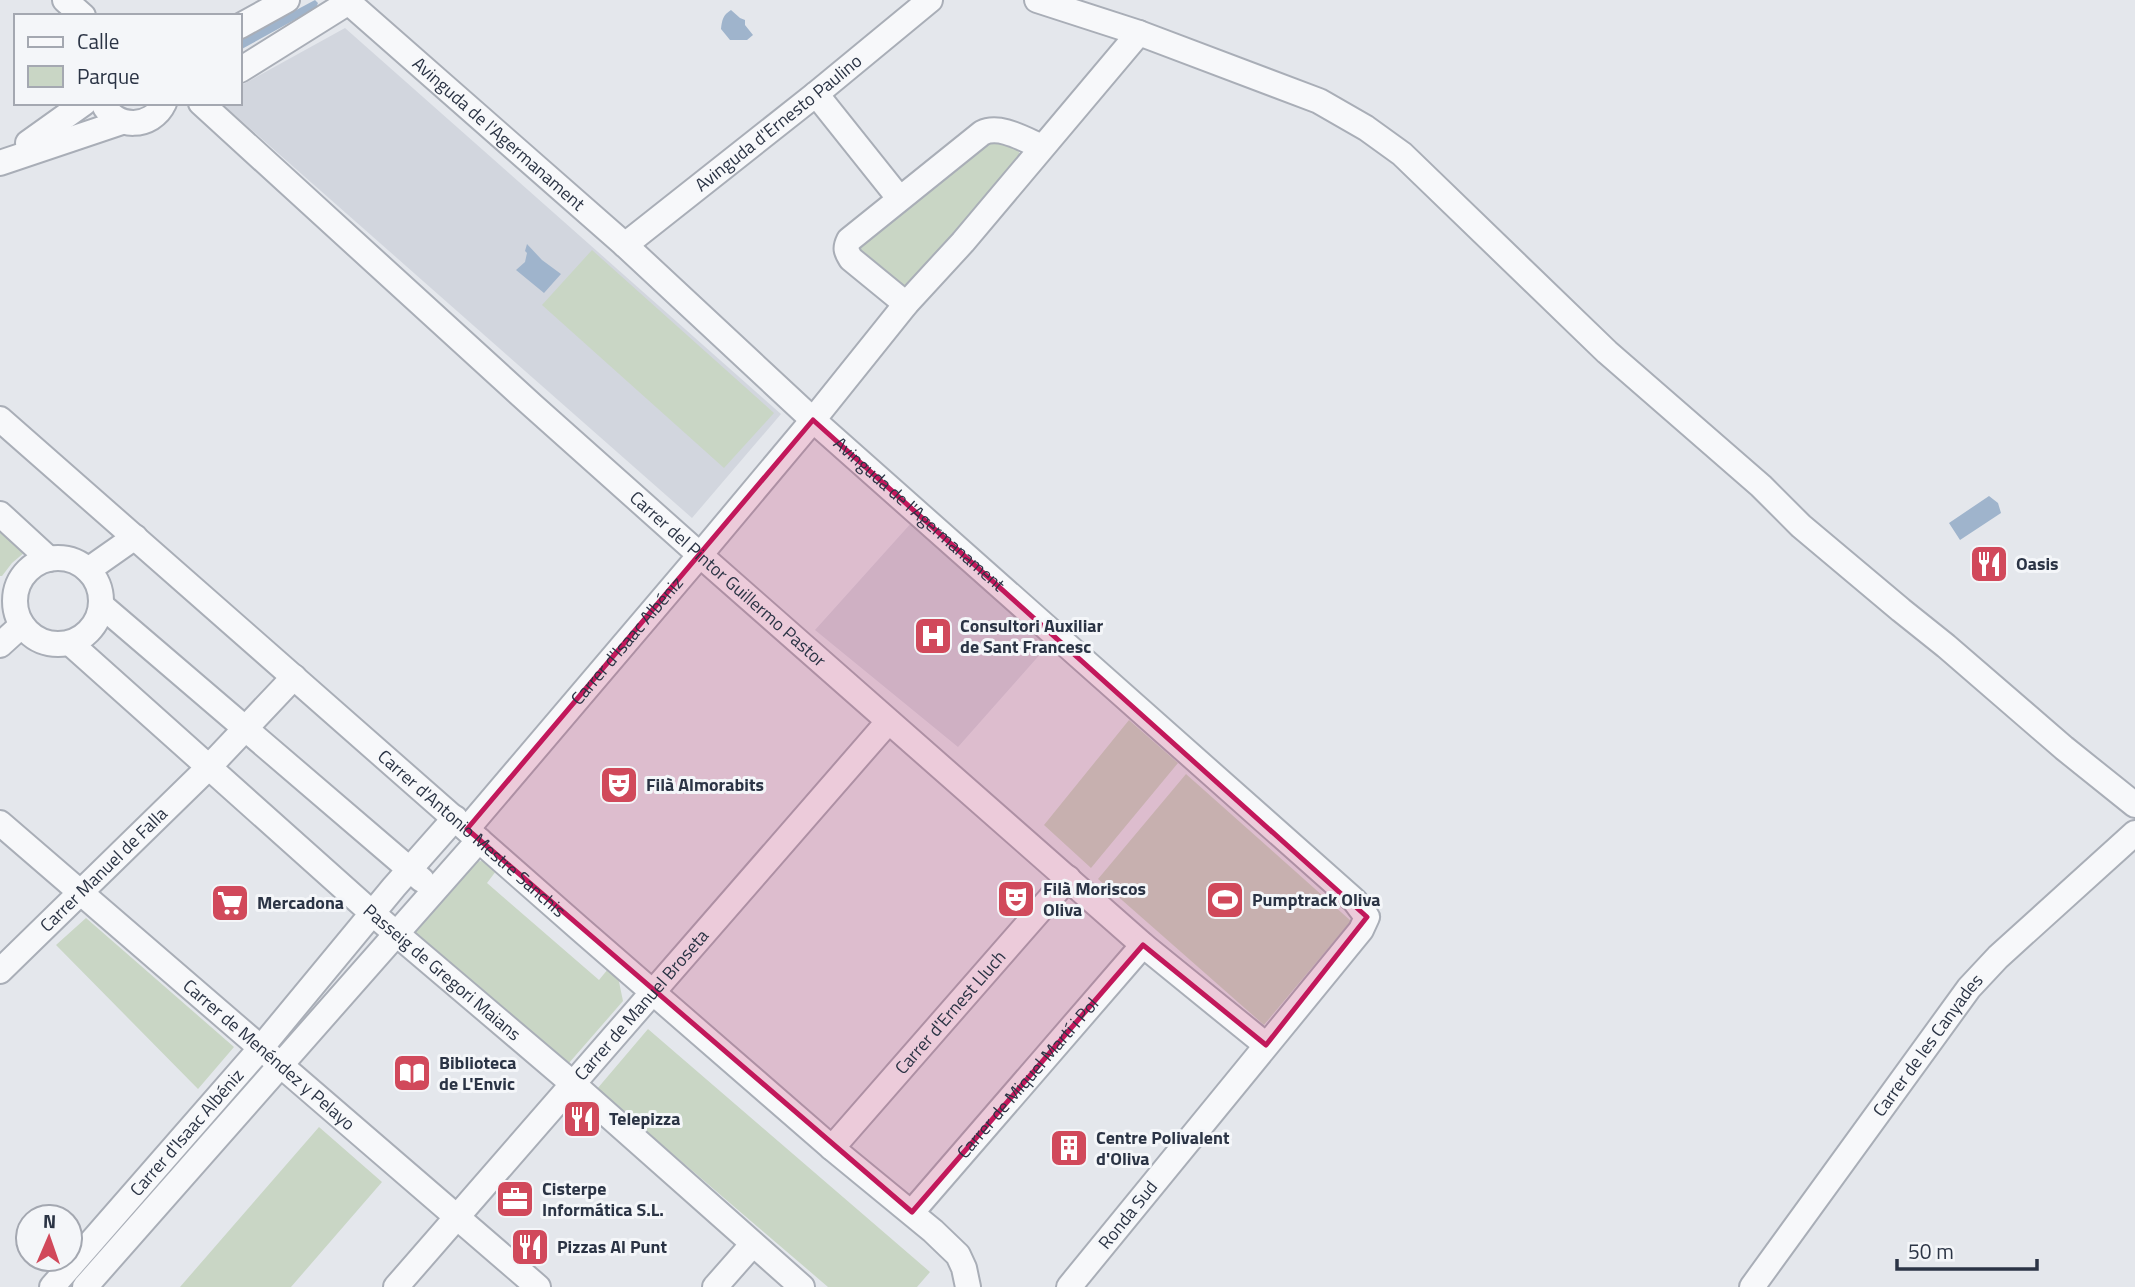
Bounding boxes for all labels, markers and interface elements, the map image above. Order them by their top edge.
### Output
legend [14,14,242,105]
text: Calle [77,25,119,57]
street label: Avinguda d'Ernesto Paulino [689,48,867,198]
street label: Avinguda de l'Agermanament [407,50,592,217]
text: Parque [77,60,140,92]
street label: Avinguda de l'Agermanament [827,430,1012,598]
street label: Carrer del Pintor Guillermo Pastor [624,484,832,673]
restaurant icon: Oasis [1968,543,2010,585]
place label: Oasis [2016,550,2059,577]
street label: Carrer d'Isaac Albéniz [564,570,689,711]
place label: Consultori Auxiliar de Sant Francesc [960,612,1104,660]
hospital icon: Consultori Auxiliar de Sant Francesc [912,615,954,657]
street label: Carrer d'Antonio Mestre Sanchis [372,743,572,924]
theatre icon: Filà Almorabits [598,764,640,806]
place label: Filà Almorabits [646,771,764,798]
street label: Carrer Manuel de Falla [34,801,173,938]
place label: Filà Moriscos Oliva [1043,875,1146,923]
theatre icon: Filà Moriscos Oliva [995,878,1037,920]
sports icon: Pumptrack Oliva [1204,879,1246,921]
supermarket icon: Mercadona [209,882,251,924]
place label: Pumptrack Oliva [1252,886,1380,913]
place label: Mercadona [257,889,344,916]
street label: Passeig de Gregori Maians [357,897,527,1047]
street label: Carrer de Manuel Broseta [568,923,715,1086]
street label: Carrer d'Ernest Lluch [888,944,1012,1080]
street label: Carrer de les Canyades [1866,967,1989,1122]
street label: Carrer de Menéndez y Pelayo [177,972,361,1137]
street label: Carrer de Miquel Martí i Pol [950,991,1105,1164]
place label: Biblioteca de L'Envic [439,1049,516,1097]
library icon: Biblioteca de L'Envic [391,1052,433,1094]
street label: Carrer d'Isaac Albéniz [123,1063,250,1202]
restaurant icon: Telepizza [561,1098,603,1140]
place label: Telepizza [609,1105,680,1132]
place label: Centre Polivalent d'Oliva [1096,1124,1230,1172]
building icon: Centre Polivalent d'Oliva [1048,1127,1090,1169]
place label: Cisterpe Informática S.L. [542,1175,664,1223]
street label: Ronda Sud [1091,1175,1164,1255]
office icon: Cisterpe Informática S.L. [494,1178,536,1220]
north arrow [14,1203,84,1273]
text: N [43,1206,57,1235]
restaurant icon: Pizzas Al Punt [509,1226,551,1268]
scale bar [1897,1228,2037,1272]
place label: Pizzas Al Punt [557,1233,667,1260]
text: 50 m [1908,1235,1954,1267]

